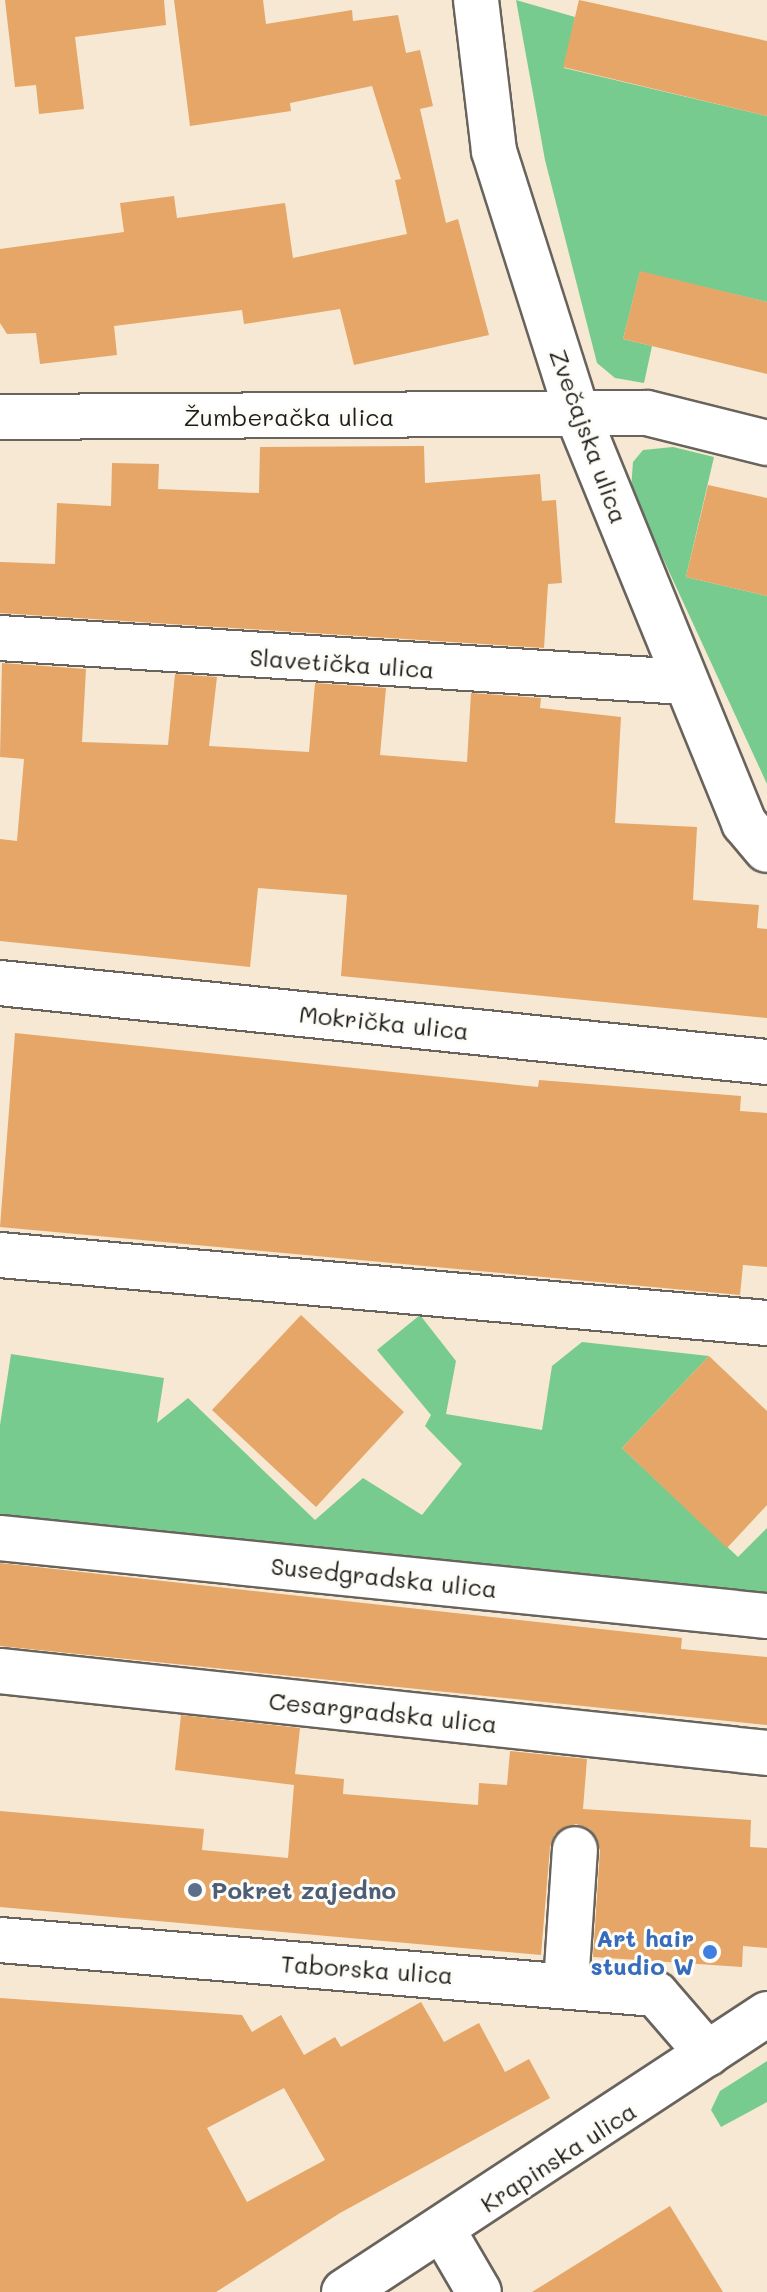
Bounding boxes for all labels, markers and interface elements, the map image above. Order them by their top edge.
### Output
street label: Zvečajska ulica [544,345,634,527]
street label: Žumberačka ulica [184,403,394,431]
street label: Slavetička ulica [249,642,435,684]
street label: Mokrička ulica [298,999,470,1045]
street label: Susedgradska ulica [270,1551,498,1603]
street label: Cesargradska ulica [267,1686,499,1738]
place label: Pokret zajedno [211,1876,396,1904]
marker: Pokret zajedno [186,1881,204,1899]
place label: Art hair studio W [591,1924,694,1980]
marker: Art hair studio W [701,1943,719,1961]
street label: Taborska ulica [280,1949,454,1989]
street label: Krapinska ulica [475,2096,641,2218]

